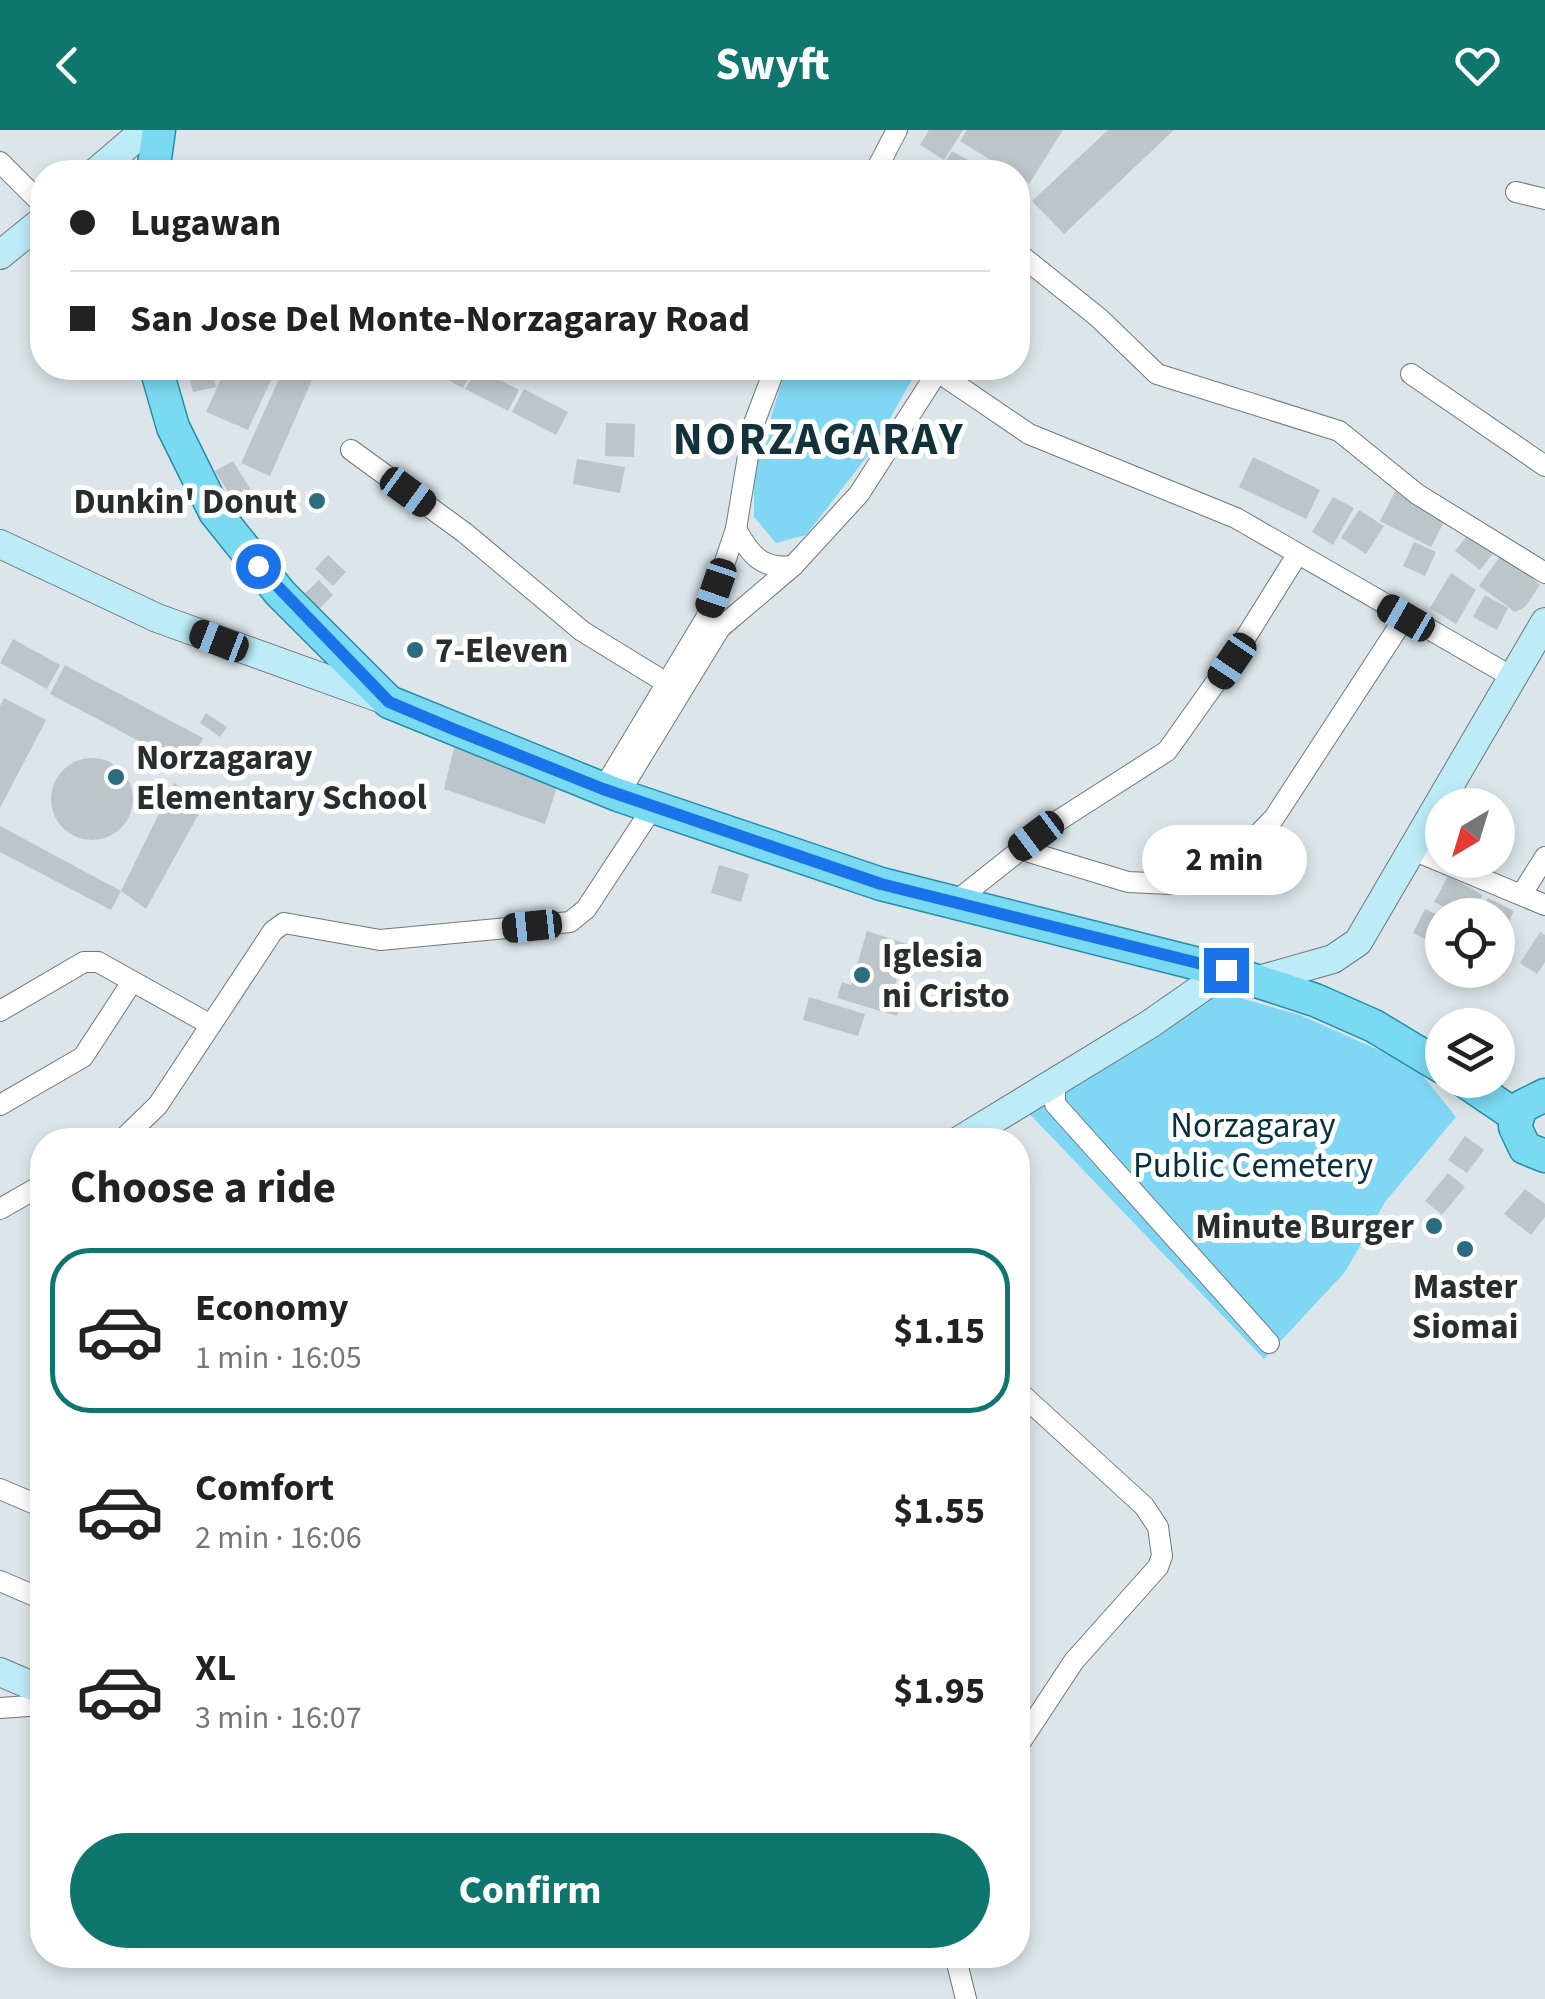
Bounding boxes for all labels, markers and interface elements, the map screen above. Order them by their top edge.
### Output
text: Swyft [715,33,830,97]
icon: back [40,38,95,93]
icon: heart [1450,38,1505,93]
text: Lugawan [130,196,281,250]
text: San Jose Del Monte-Norzagaray Road [130,292,750,346]
district label: NORZAGARAY [673,408,965,472]
car [375,462,441,522]
place label: Dunkin' Donut [74,477,297,527]
marker: Dunkin' Donut [306,490,328,512]
route start [236,544,281,589]
car [692,555,740,621]
car [1373,590,1439,646]
car [186,616,252,666]
place label: 7-Eleven [435,626,568,676]
car [1203,628,1261,694]
marker: 7-Eleven [404,639,426,661]
place label: Norzagaray Elementary School [136,733,427,823]
marker: Norzagaray Elementary School [105,766,127,788]
north arrow [1425,788,1515,878]
map controls [1425,788,1515,1098]
car [1003,806,1069,866]
callout: 2 min [1144,825,1308,895]
text: 2 min [1186,837,1263,883]
button: locate [1425,898,1515,988]
car [501,908,563,944]
place label: Iglesia ni Cristo [882,931,1010,1021]
route end [1204,948,1249,993]
marker: Iglesia ni Cristo [851,964,873,986]
button: layers [1425,1008,1515,1098]
park label: Norzagaray Public Cemetery [1133,1101,1373,1191]
text: Choose a ride [70,1156,336,1220]
place label: Minute Burger [1195,1202,1414,1252]
marker: Minute Burger [1423,1215,1445,1237]
marker: Master Siomai [1454,1238,1476,1260]
place label: Master Siomai [1412,1262,1518,1352]
text: Economy [195,1281,348,1335]
icon: car [75,1286,165,1376]
text: $1.15 [893,1304,985,1358]
text: 1 min · 16:05 [195,1335,362,1381]
text: Comfort [195,1461,334,1515]
icon: car [75,1466,165,1556]
text: $1.55 [893,1484,985,1538]
text: 2 min · 16:06 [195,1515,362,1561]
text: XL [195,1641,236,1695]
icon: car [75,1646,165,1736]
text: $1.95 [893,1664,985,1718]
text: 3 min · 16:07 [195,1695,362,1741]
button: Confirm [70,1833,990,1948]

